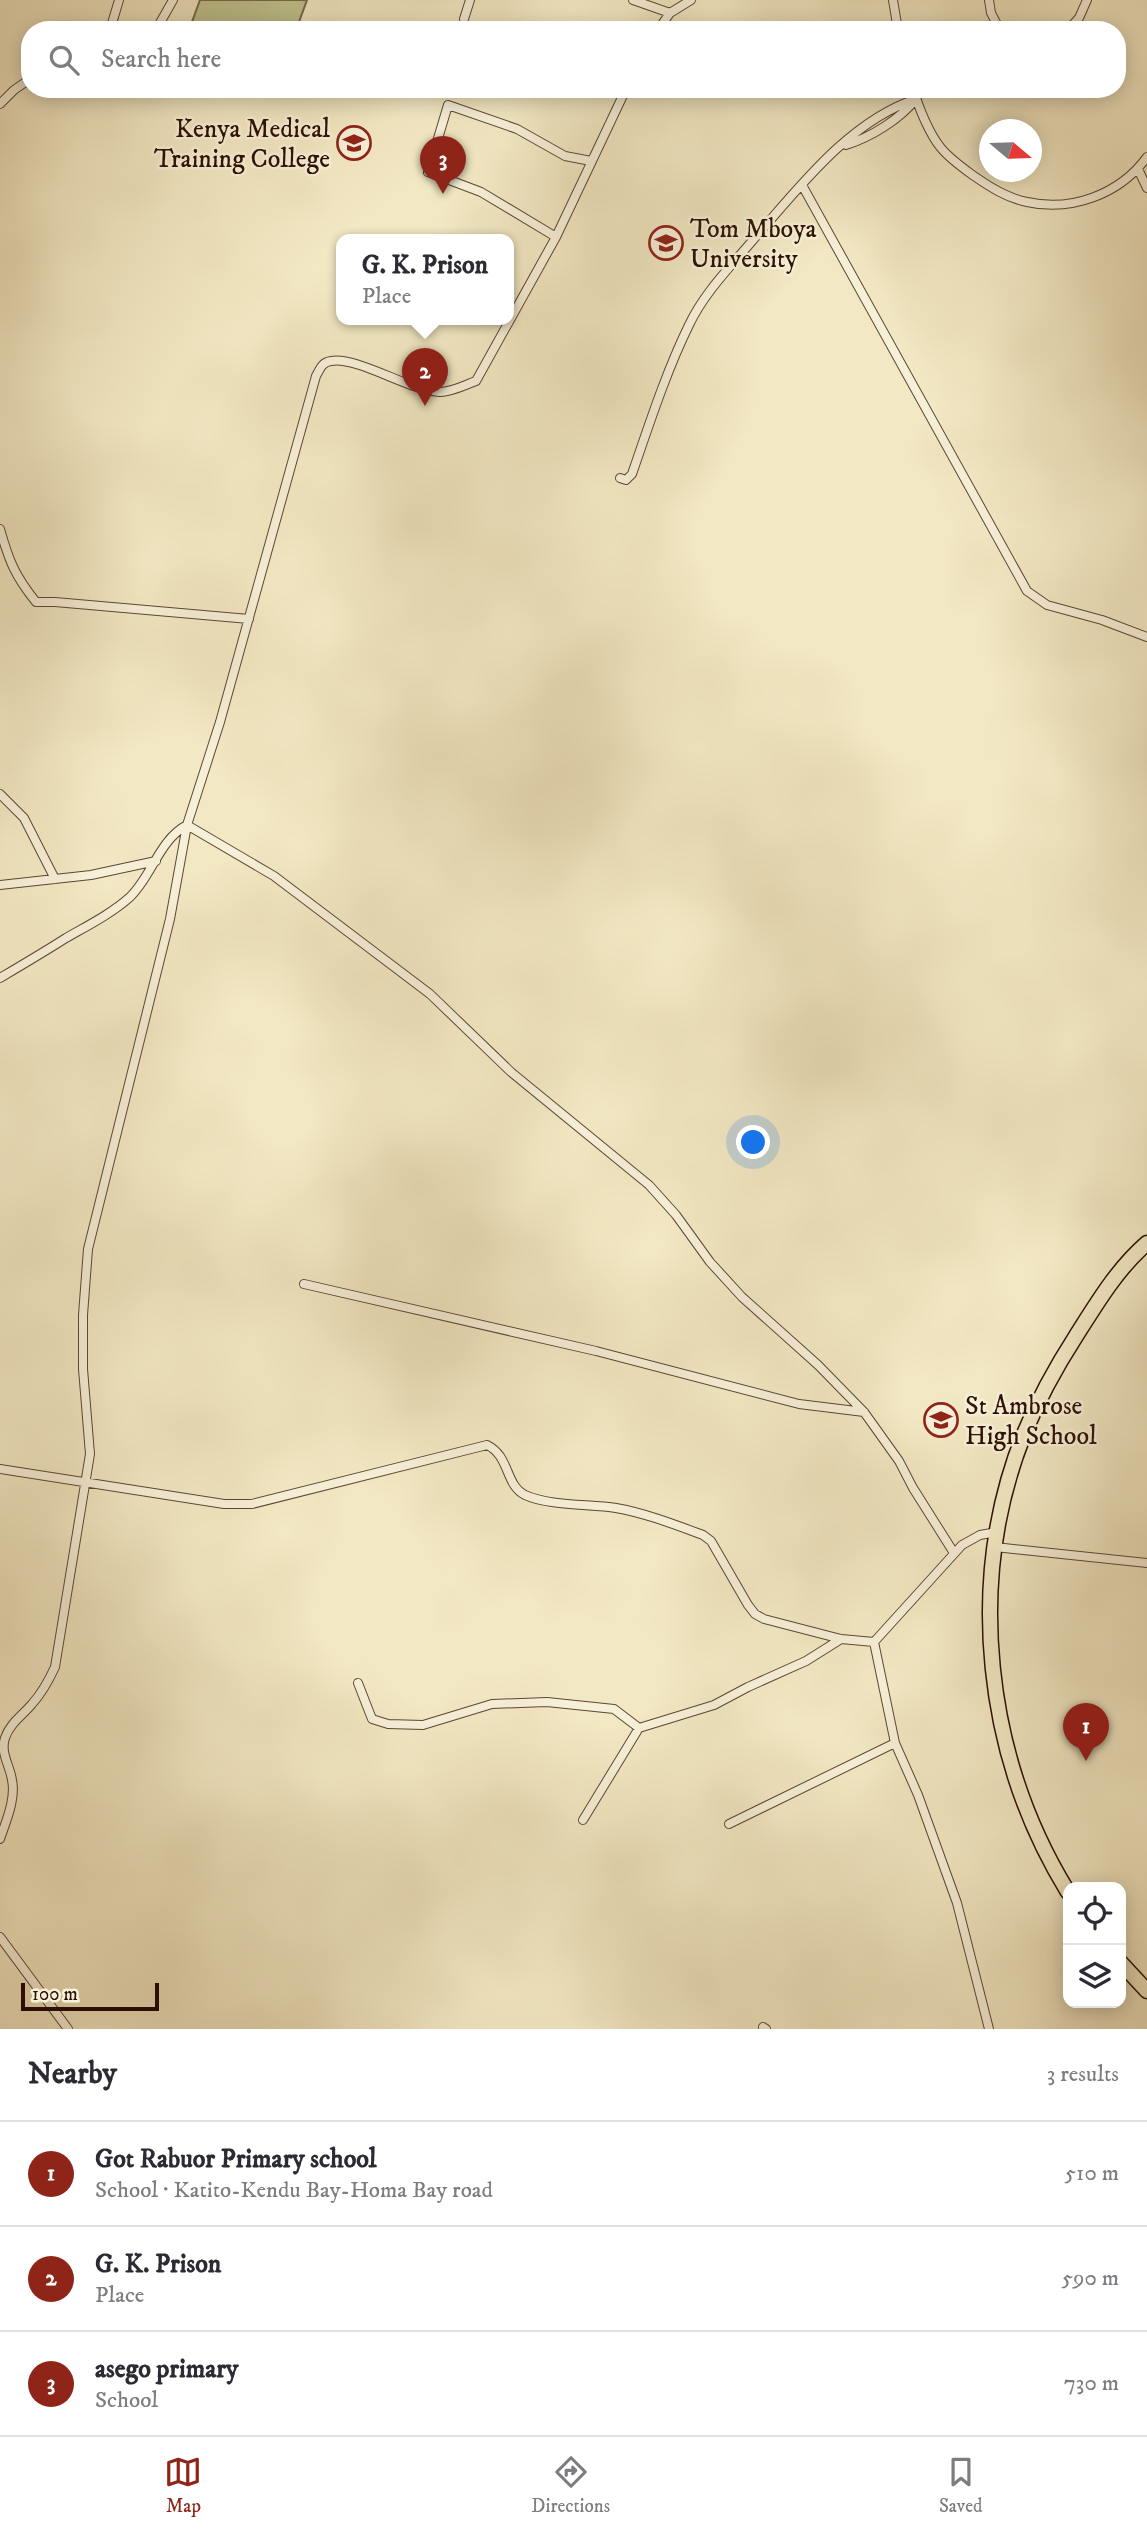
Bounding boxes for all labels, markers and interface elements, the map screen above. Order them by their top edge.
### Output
search box [21,21,1126,98]
icon: search [45,41,83,79]
text: Search here [101,43,221,76]
place label: Kenya Medical Training College [154,113,330,176]
north arrow [979,119,1042,182]
school or university icon: Kenya Medical Training College [335,124,373,162]
pin: 3 [420,136,466,194]
place label: Tom Mboya University [690,213,817,276]
school or university icon: Tom Mboya University [647,224,685,262]
popup [336,234,514,325]
text: G. K. Prison [362,249,488,282]
text: Place [362,282,411,311]
pin: 2 [402,348,448,406]
your location [736,1125,770,1159]
place label: St Ambrose High School [965,1390,1097,1453]
school or university icon: St Ambrose High School [922,1401,960,1439]
pin: 1 [1063,1703,1109,1761]
map controls [1063,1882,1126,2008]
button: locate [1063,1882,1126,1945]
button: layers [1063,1945,1126,2008]
scale bar [21,1980,159,2012]
text: 100 m [32,1983,78,2006]
text: Nearby [28,2056,117,2093]
text: 3 results [1047,2060,1119,2089]
text: Got Rabuor Primary school [95,2143,377,2176]
text: 1 [47,2159,55,2188]
text: 510 m [1065,2159,1119,2188]
text: School · Katito-Kendu Bay-Homa Bay road [95,2176,493,2205]
text: G. K. Prison [95,2248,221,2281]
text: 2 [45,2264,57,2293]
text: 590 m [1062,2264,1119,2293]
text: Place [95,2281,144,2310]
text: asego primary [95,2353,238,2386]
text: 3 [47,2369,55,2398]
text: 730 m [1064,2369,1119,2398]
text: School [95,2386,158,2415]
tab: Map [164,2453,202,2518]
tab: Directions [531,2453,610,2518]
tab: Saved [939,2453,983,2518]

